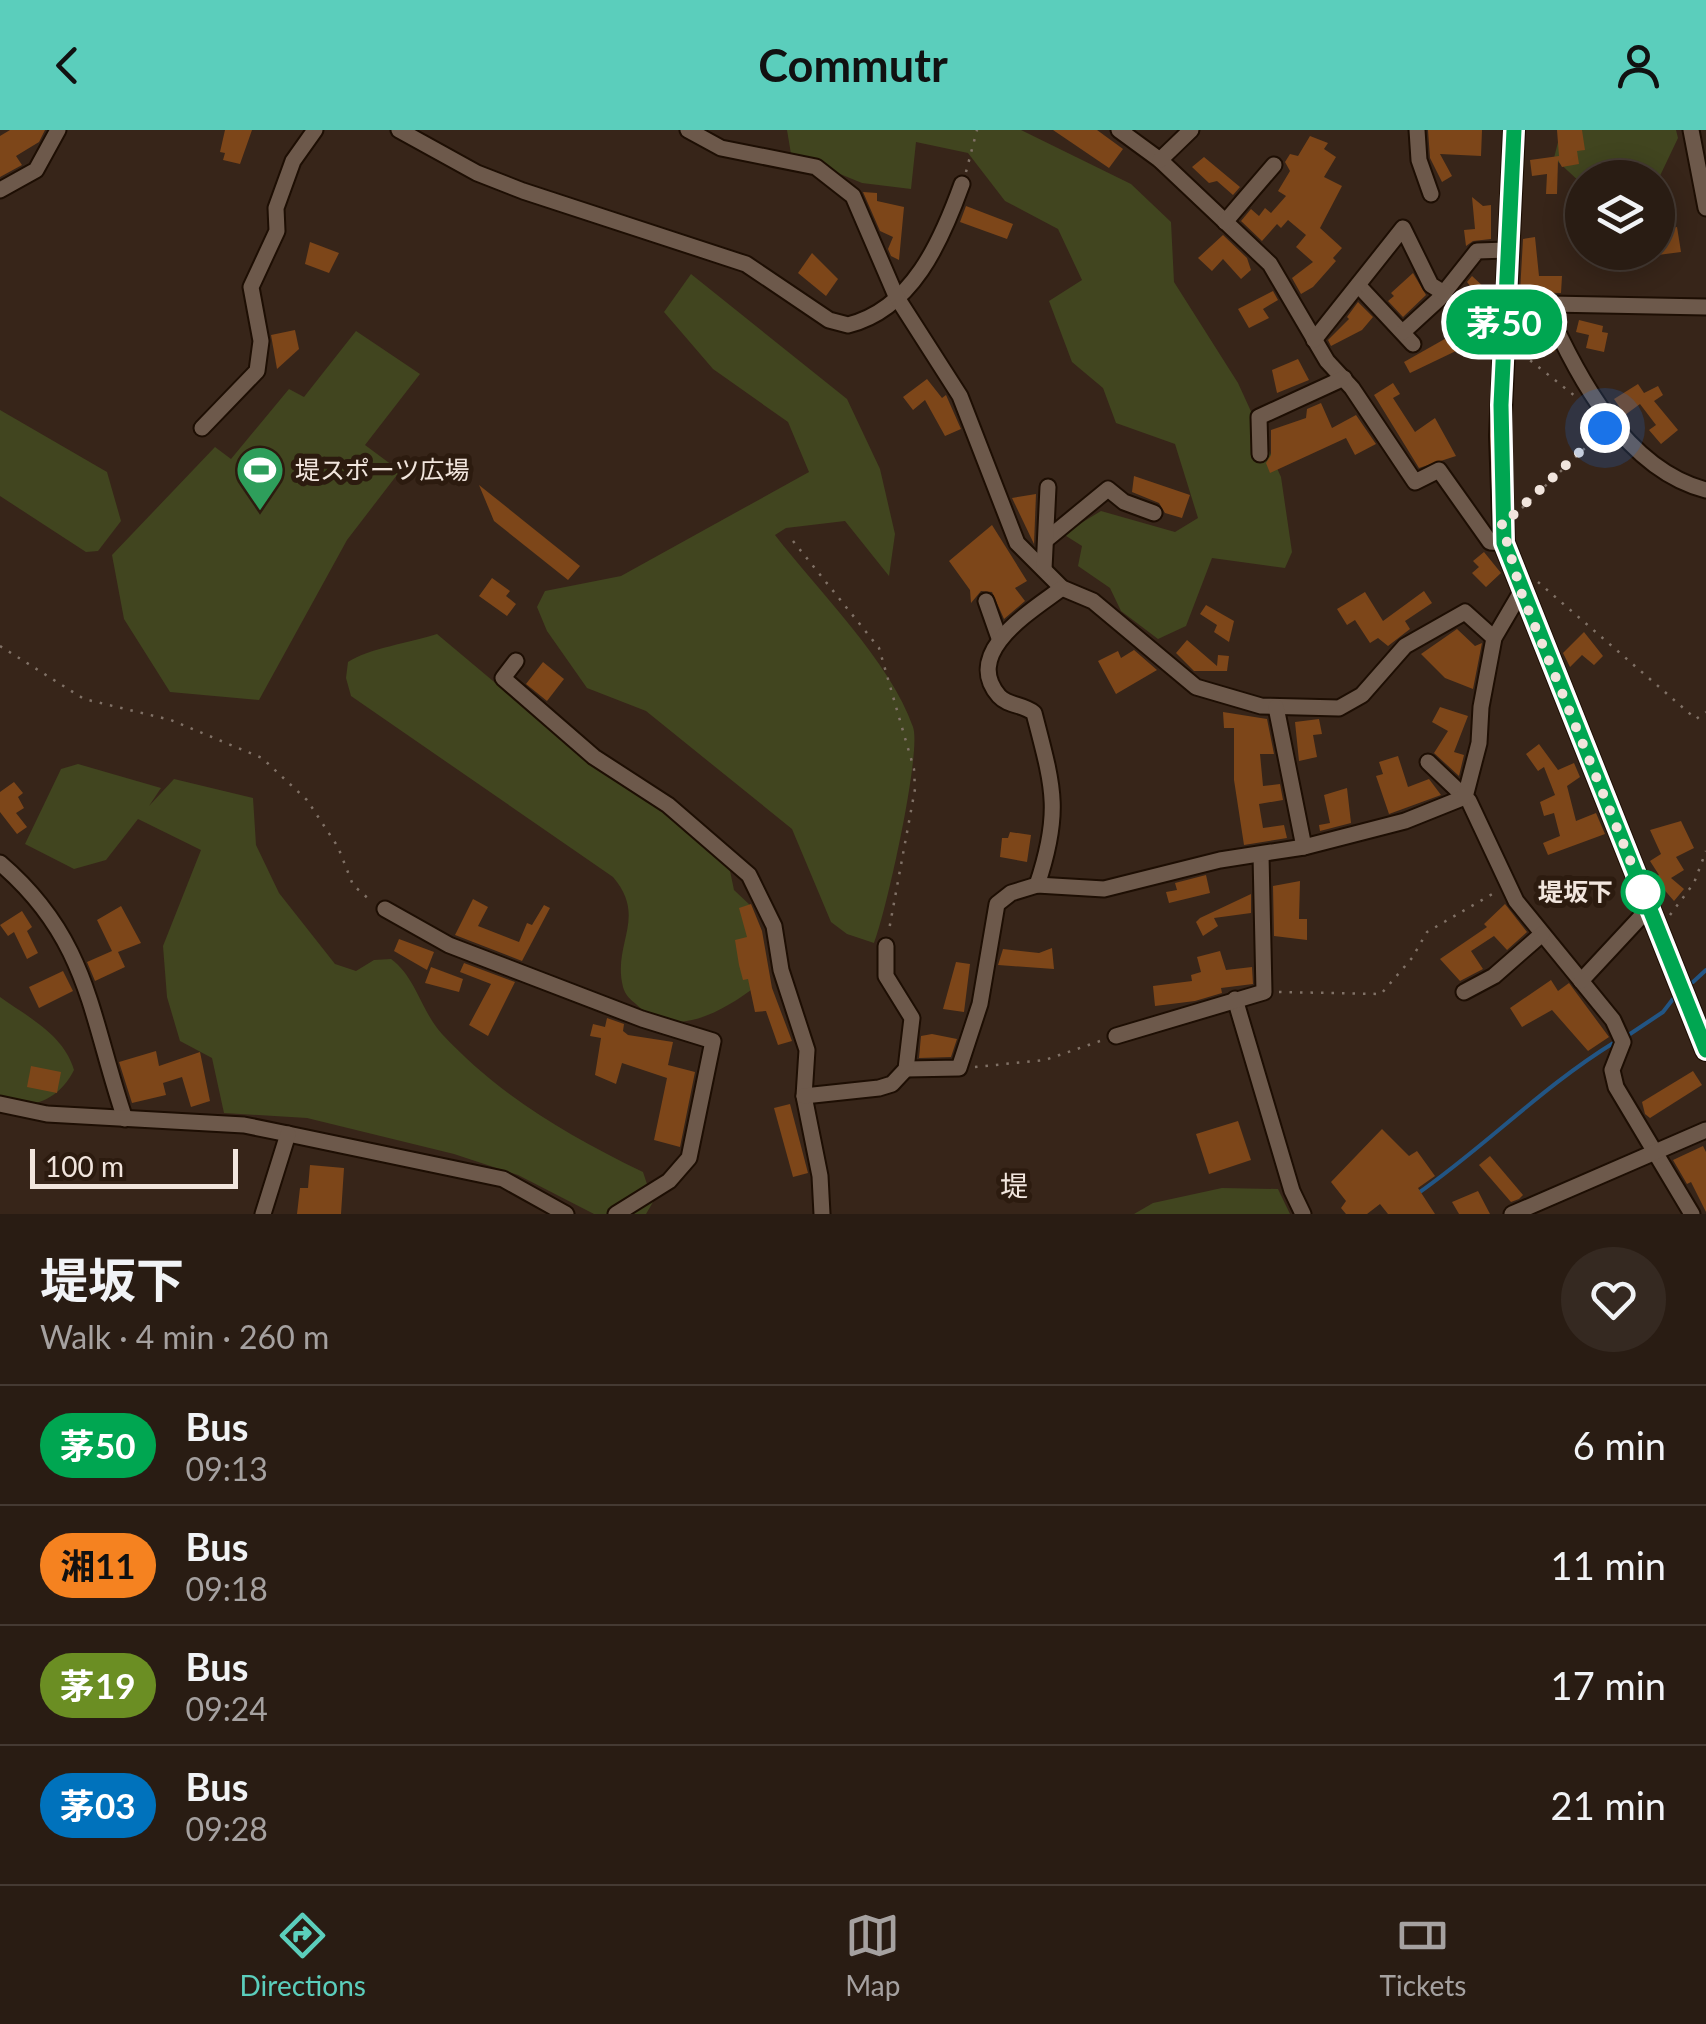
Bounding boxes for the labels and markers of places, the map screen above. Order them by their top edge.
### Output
sports icon: 堤スポーツ広場 [234,444,286,512]
place label: 堤スポーツ広場 [295,454,470,484]
marker: 堤坂下 [1622,871,1664,913]
place label: 堤坂下 [1538,876,1613,906]

